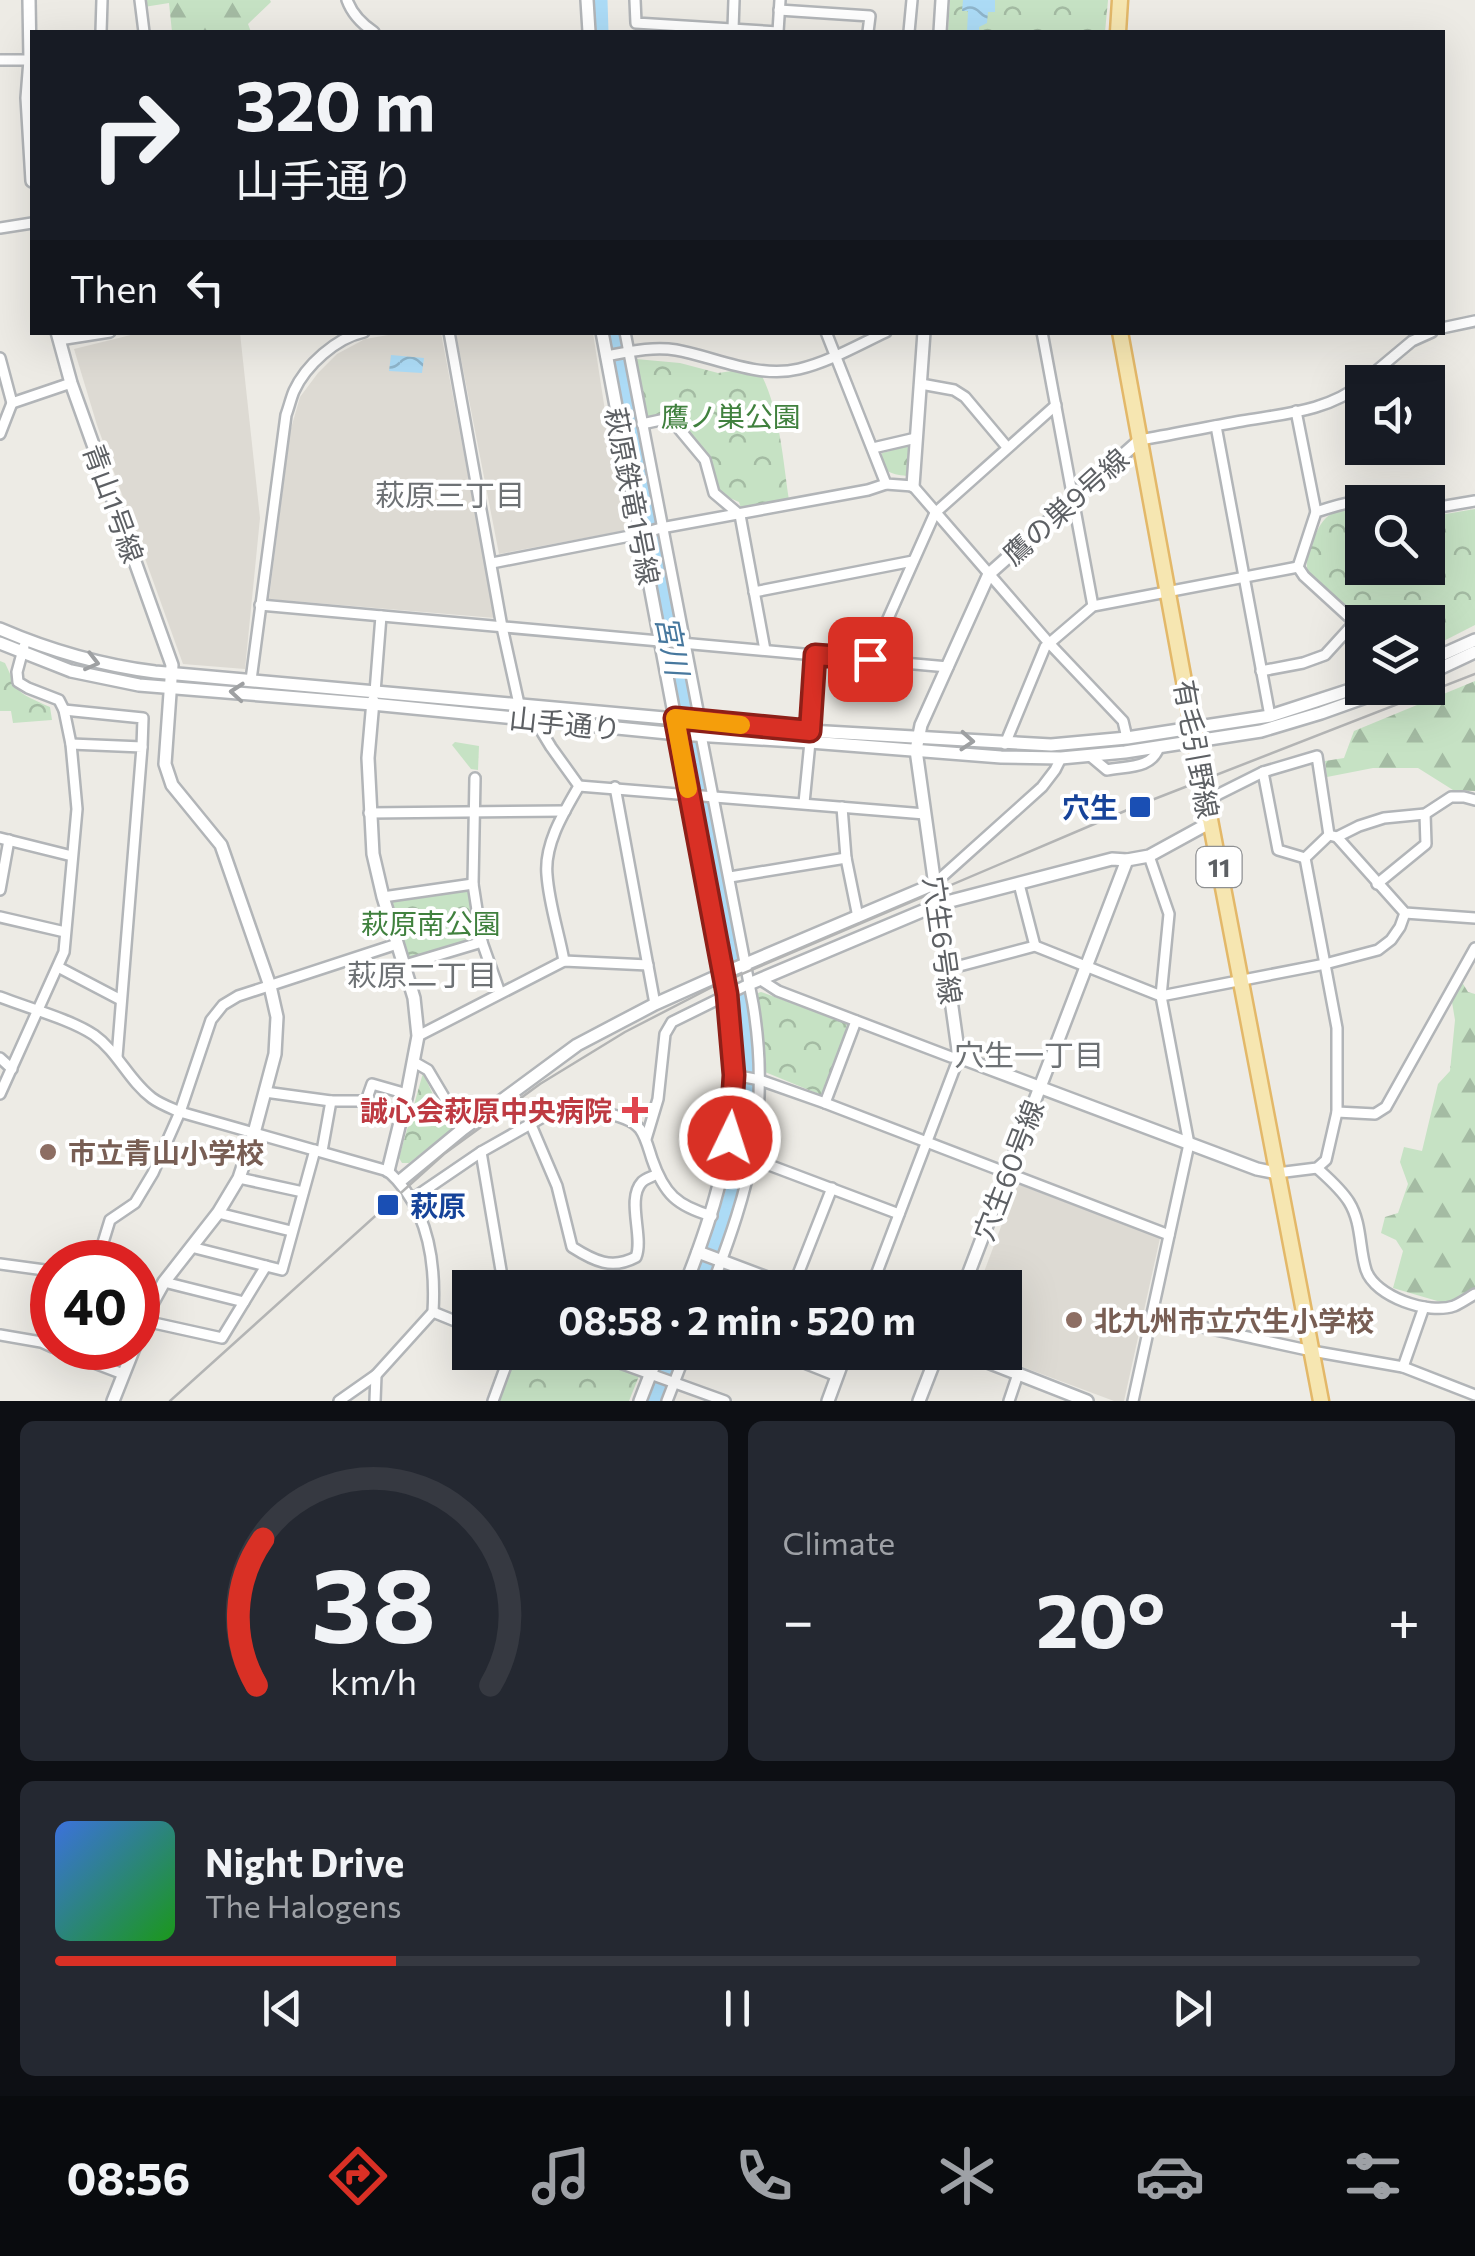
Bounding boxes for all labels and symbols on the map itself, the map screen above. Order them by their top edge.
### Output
park label: 鷹ノ巣公園 [661,399,801,433]
street label: 萩原鉄竜1号線 [599,404,667,588]
street label: 青山1号線 [77,439,151,567]
street label: 鷹の巣9号線 [995,441,1135,571]
district label: 萩原三丁目 [375,475,525,512]
water label: 宮川 [650,612,698,681]
pin [828,617,913,702]
one-way arrow [83,650,100,671]
street label: 有毛引野線 [1168,677,1226,821]
one-way arrow [229,682,245,704]
street label: 山手通り [508,700,622,746]
one-way arrow [959,730,975,751]
place label: 穴生 [1062,790,1118,824]
marker: 穴生 [1127,794,1153,820]
road number: 11 [1196,847,1242,887]
street label: 穴生6号線 [917,874,969,1006]
park label: 萩原南公園 [361,906,501,940]
district label: 萩原二丁目 [347,955,497,992]
district label: 穴生一丁目 [954,1035,1104,1072]
position arrow [678,1086,782,1190]
place label: 誠心会萩原中央病院 [360,1093,612,1127]
street label: 穴生60号線 [966,1095,1050,1245]
marker: 誠心会萩原中央病院 [622,1097,648,1123]
place label: 市立青山小学校 [68,1135,264,1169]
marker: 市立青山小学校 [37,1141,59,1163]
place label: 萩原 [410,1188,466,1222]
marker: 萩原 [375,1192,401,1218]
speed limit sign: 40 [30,1240,160,1370]
place label: 北九州市立穴生小学校 [1094,1303,1374,1337]
marker: 北九州市立穴生小学校 [1063,1309,1085,1331]

